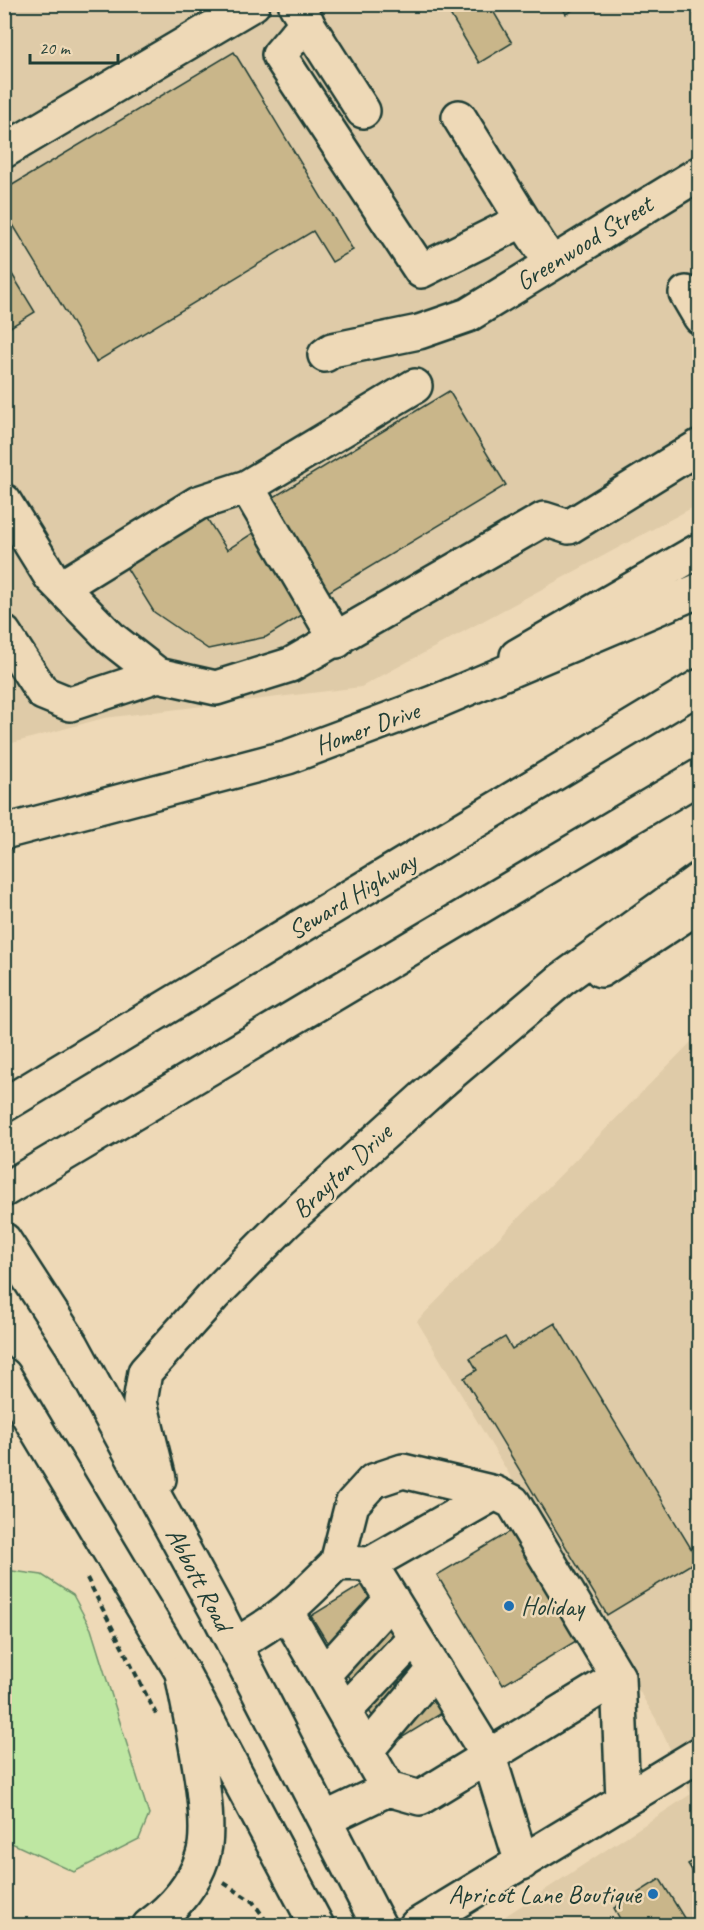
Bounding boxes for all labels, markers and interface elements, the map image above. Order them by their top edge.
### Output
scale bar [30,27,118,65]
text: 20 m [39,37,72,59]
street label: Greenwood Street [510,187,661,298]
street label: Homer Drive [310,693,426,762]
street label: Seward Highway [282,844,424,947]
street label: Brayton Drive [285,1115,401,1226]
street label: Abbott Road [158,1522,242,1640]
place label: Holiday [521,1590,586,1623]
marker: Holiday [502,1599,516,1613]
place label: Apricot Lane Boutique [448,1878,643,1911]
marker: Apricot Lane Boutique [646,1887,660,1901]

